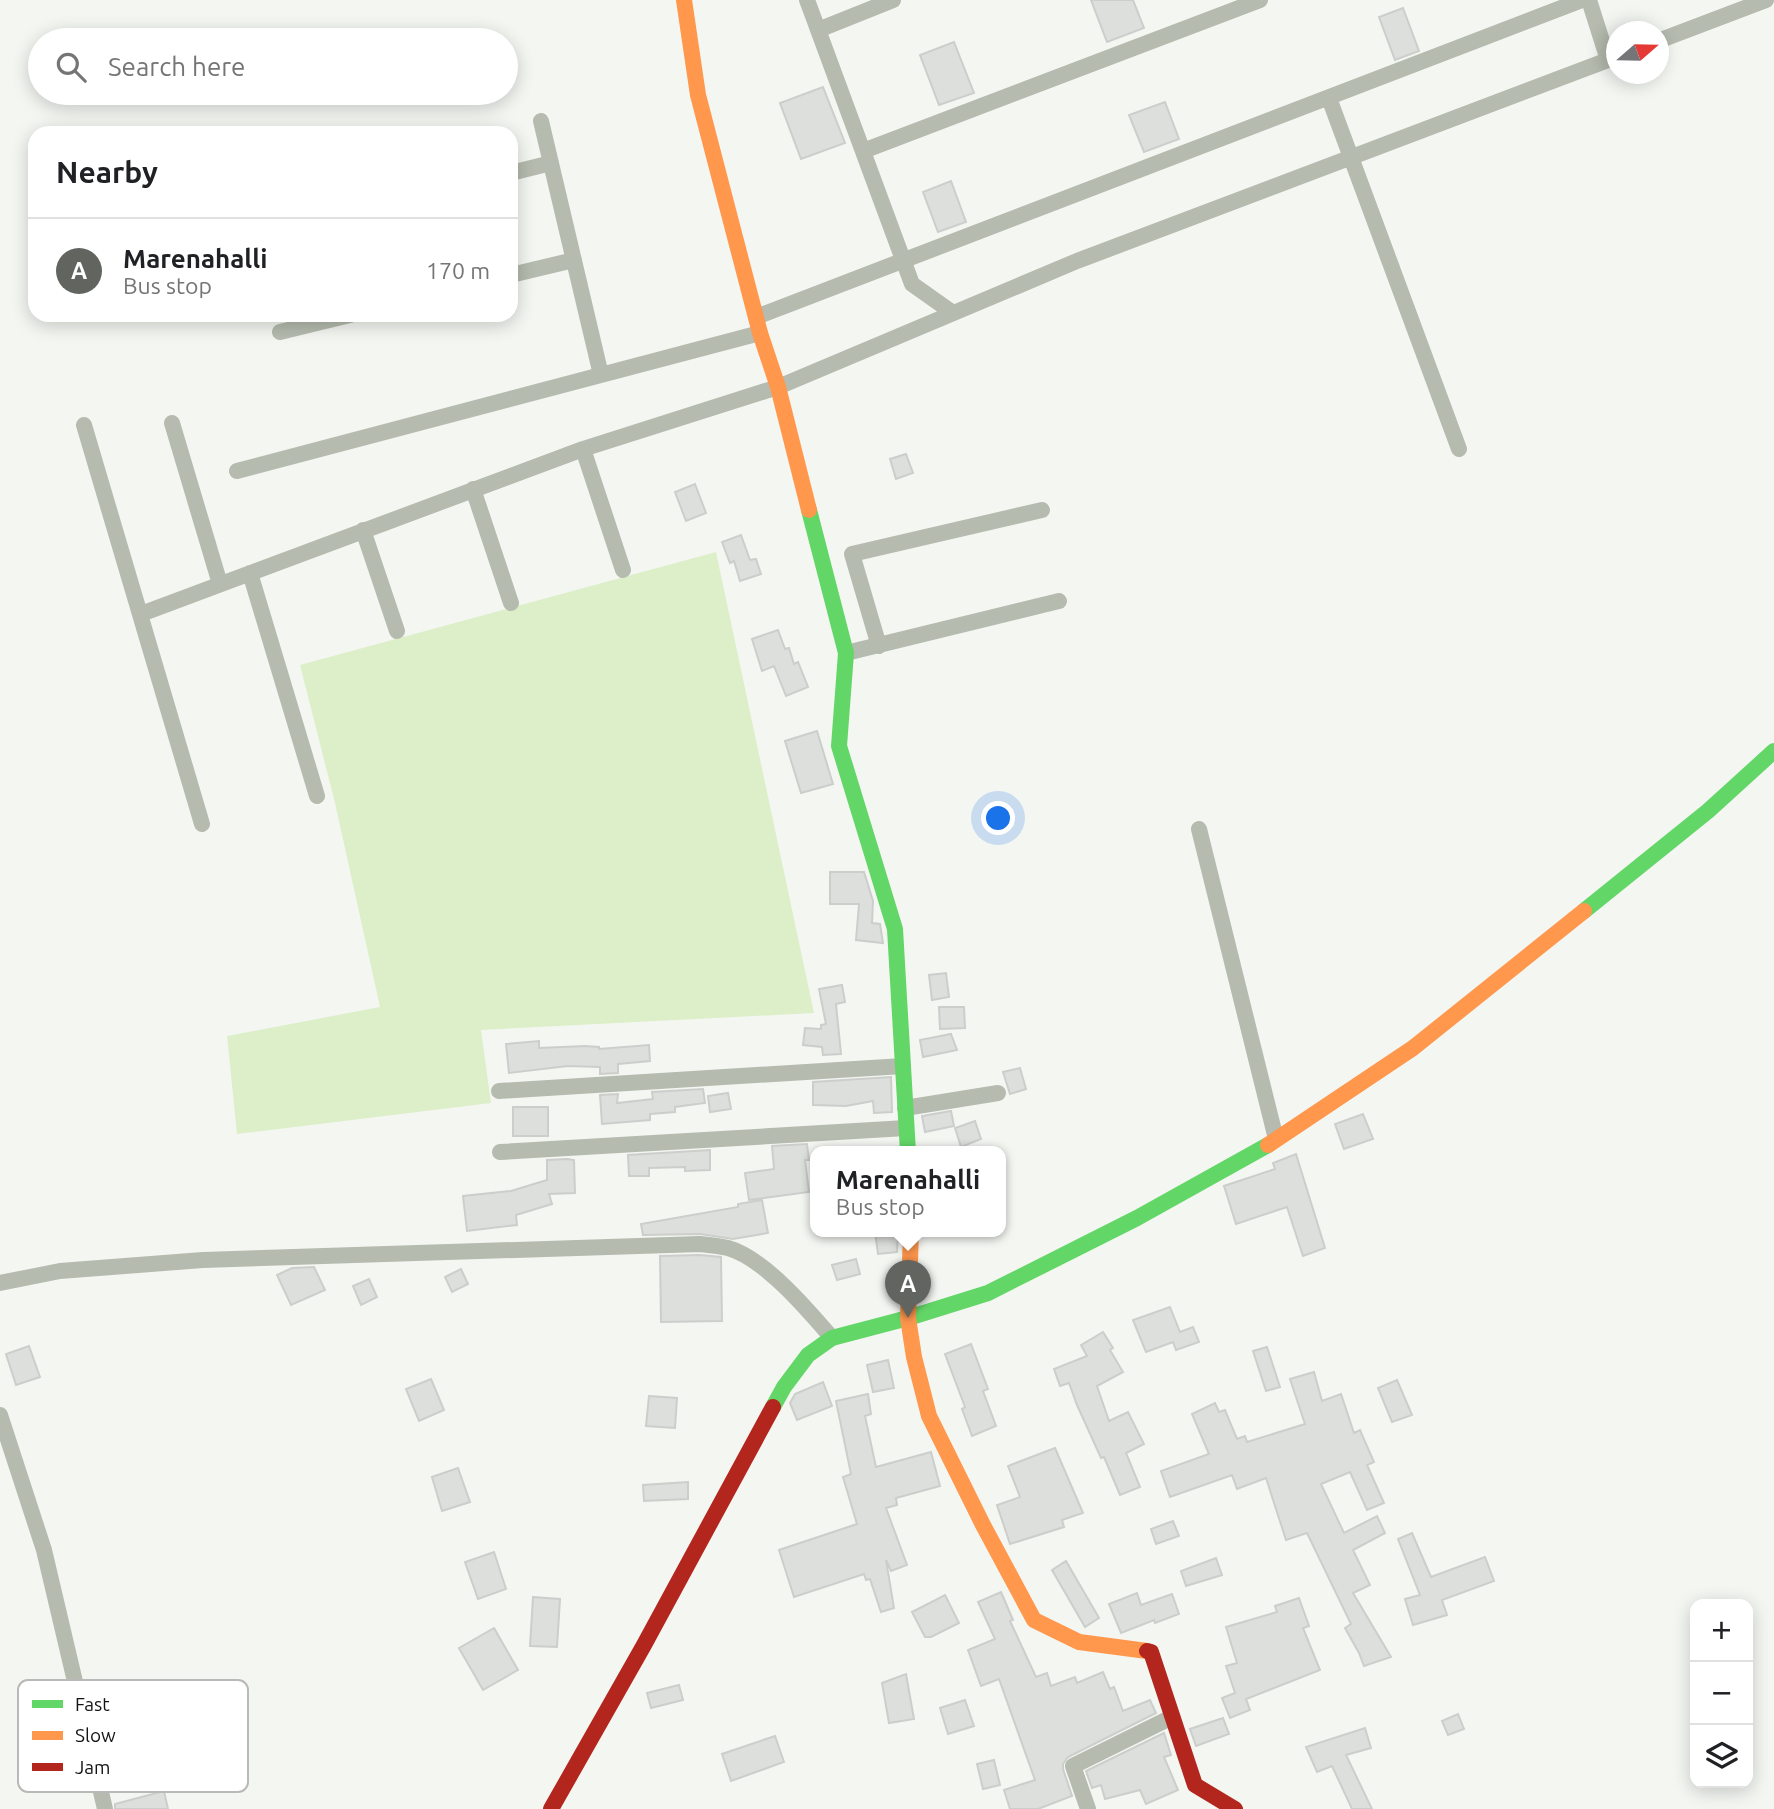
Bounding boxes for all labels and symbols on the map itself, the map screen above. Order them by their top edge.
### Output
north arrow [1606,21,1669,84]
your location [981,801,1015,835]
pin: A [885,1260,931,1318]
legend [18,1680,248,1792]
text: Fast [75,1693,110,1715]
text: Slow [75,1724,116,1746]
text: Jam [75,1756,111,1778]

